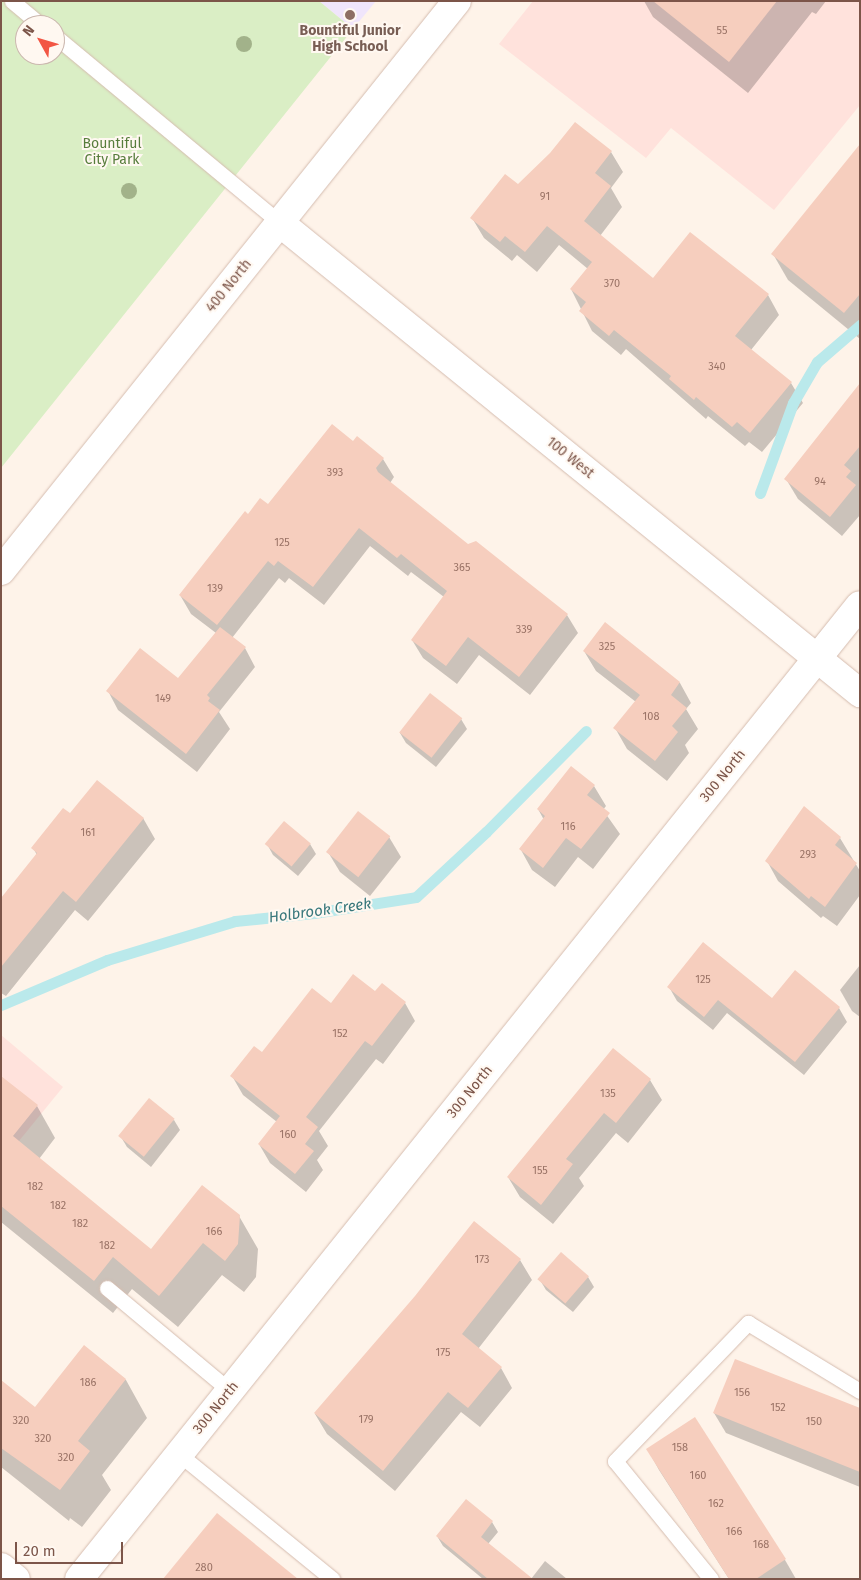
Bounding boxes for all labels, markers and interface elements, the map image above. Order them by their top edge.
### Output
marker: Bountiful Junior High School [344,9,356,21]
north arrow [15,15,65,65]
text: N [19,22,38,40]
place label: Bountiful Junior High School [300,23,400,56]
house number: 55 [717,24,727,38]
park label: Bountiful City Park [83,136,141,168]
house number: 91 [540,190,550,204]
street label: 400 North [203,256,255,316]
house number: 370 [604,277,620,291]
house number: 340 [708,360,726,374]
street label: 100 West [543,434,597,482]
house number: 393 [327,466,343,480]
house number: 94 [814,475,826,489]
house number: 125 [274,536,290,550]
house number: 365 [454,561,470,575]
house number: 139 [207,582,223,596]
house number: 339 [516,623,532,637]
house number: 325 [599,640,615,654]
house number: 149 [155,692,171,706]
house number: 108 [643,710,659,724]
street label: 300 North [697,746,749,806]
house number: 116 [560,820,576,834]
house number: 161 [81,826,95,840]
house number: 293 [800,848,816,862]
water label: Holbrook Creek [268,895,372,927]
house number: 125 [695,973,711,987]
house number: 152 [332,1027,348,1041]
street label: 300 North [444,1062,496,1122]
house number: 135 [600,1087,616,1101]
house number: 160 [280,1128,296,1142]
house number: 155 [532,1164,548,1178]
house number: 182 [27,1180,43,1194]
house number: 182 [50,1199,66,1213]
house number: 182 [72,1217,88,1231]
house number: 166 [206,1225,222,1239]
house number: 182 [99,1239,115,1253]
house number: 173 [474,1253,490,1267]
house number: 175 [436,1346,450,1360]
house number: 186 [80,1376,96,1390]
street label: 300 North [190,1378,242,1438]
house number: 156 [734,1386,750,1400]
house number: 152 [770,1401,786,1415]
house number: 179 [358,1413,374,1427]
house number: 320 [13,1414,29,1428]
house number: 150 [806,1415,822,1429]
house number: 320 [35,1432,51,1446]
house number: 158 [672,1441,688,1455]
house number: 320 [58,1451,74,1465]
house number: 160 [690,1469,706,1483]
house number: 162 [708,1497,724,1511]
house number: 166 [726,1525,742,1539]
scale bar [18,1532,125,1564]
house number: 168 [753,1538,769,1552]
text: 20 m [23,1542,56,1560]
house number: 280 [195,1561,213,1575]

